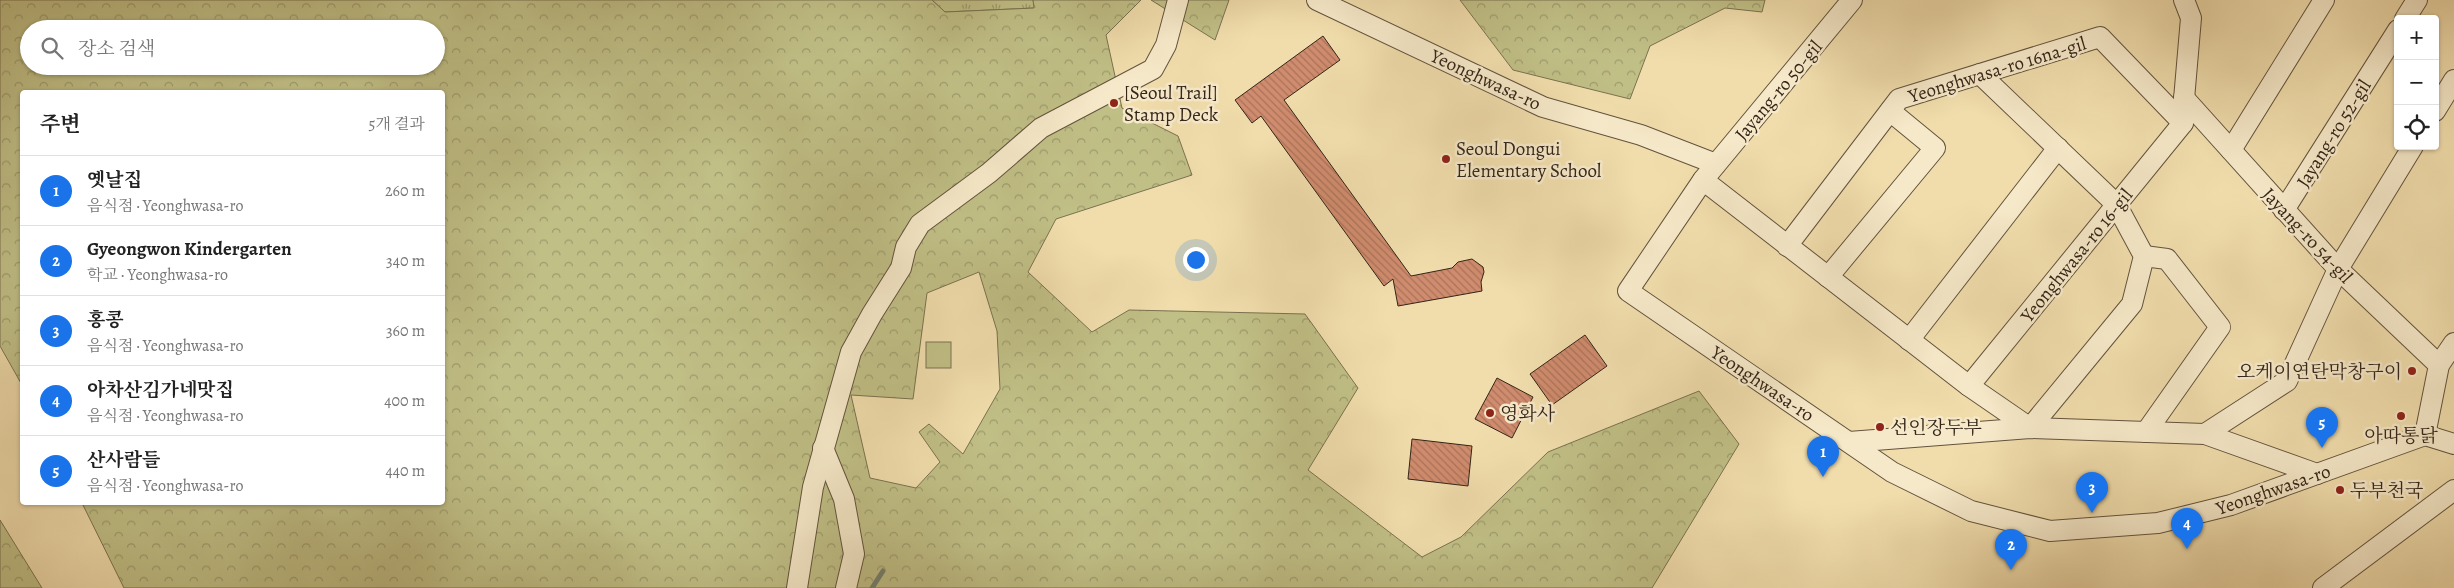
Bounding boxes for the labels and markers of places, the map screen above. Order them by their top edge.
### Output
place label: [Seoul Trail] Stamp Deck [1124,80,1219,128]
marker: [Seoul Trail] Stamp Deck [1108,97,1120,109]
place label: Seoul Dongui Elementary School [1456,136,1602,184]
marker: Seoul Dongui Elementary School [1440,153,1452,165]
place label: 오케이연탄막창구이 [2237,359,2402,385]
marker: 오케이연탄막창구이 [2406,365,2418,377]
place label: 영화사 [1500,401,1556,427]
marker: 영화사 [1484,407,1496,419]
pin: 5 [2306,407,2338,448]
marker: 아따통닭 [2395,410,2407,422]
place label: 선인장두부 [1890,415,1982,441]
marker: 선인장두부 [1874,421,1886,433]
place label: 아따통닭 [2364,423,2438,449]
pin: 1 [1807,436,1839,477]
pin: 3 [2076,472,2108,513]
place label: 두부천국 [2350,478,2423,504]
marker: 두부천국 [2334,484,2346,496]
pin: 4 [2171,508,2203,549]
pin: 2 [1995,529,2027,570]

